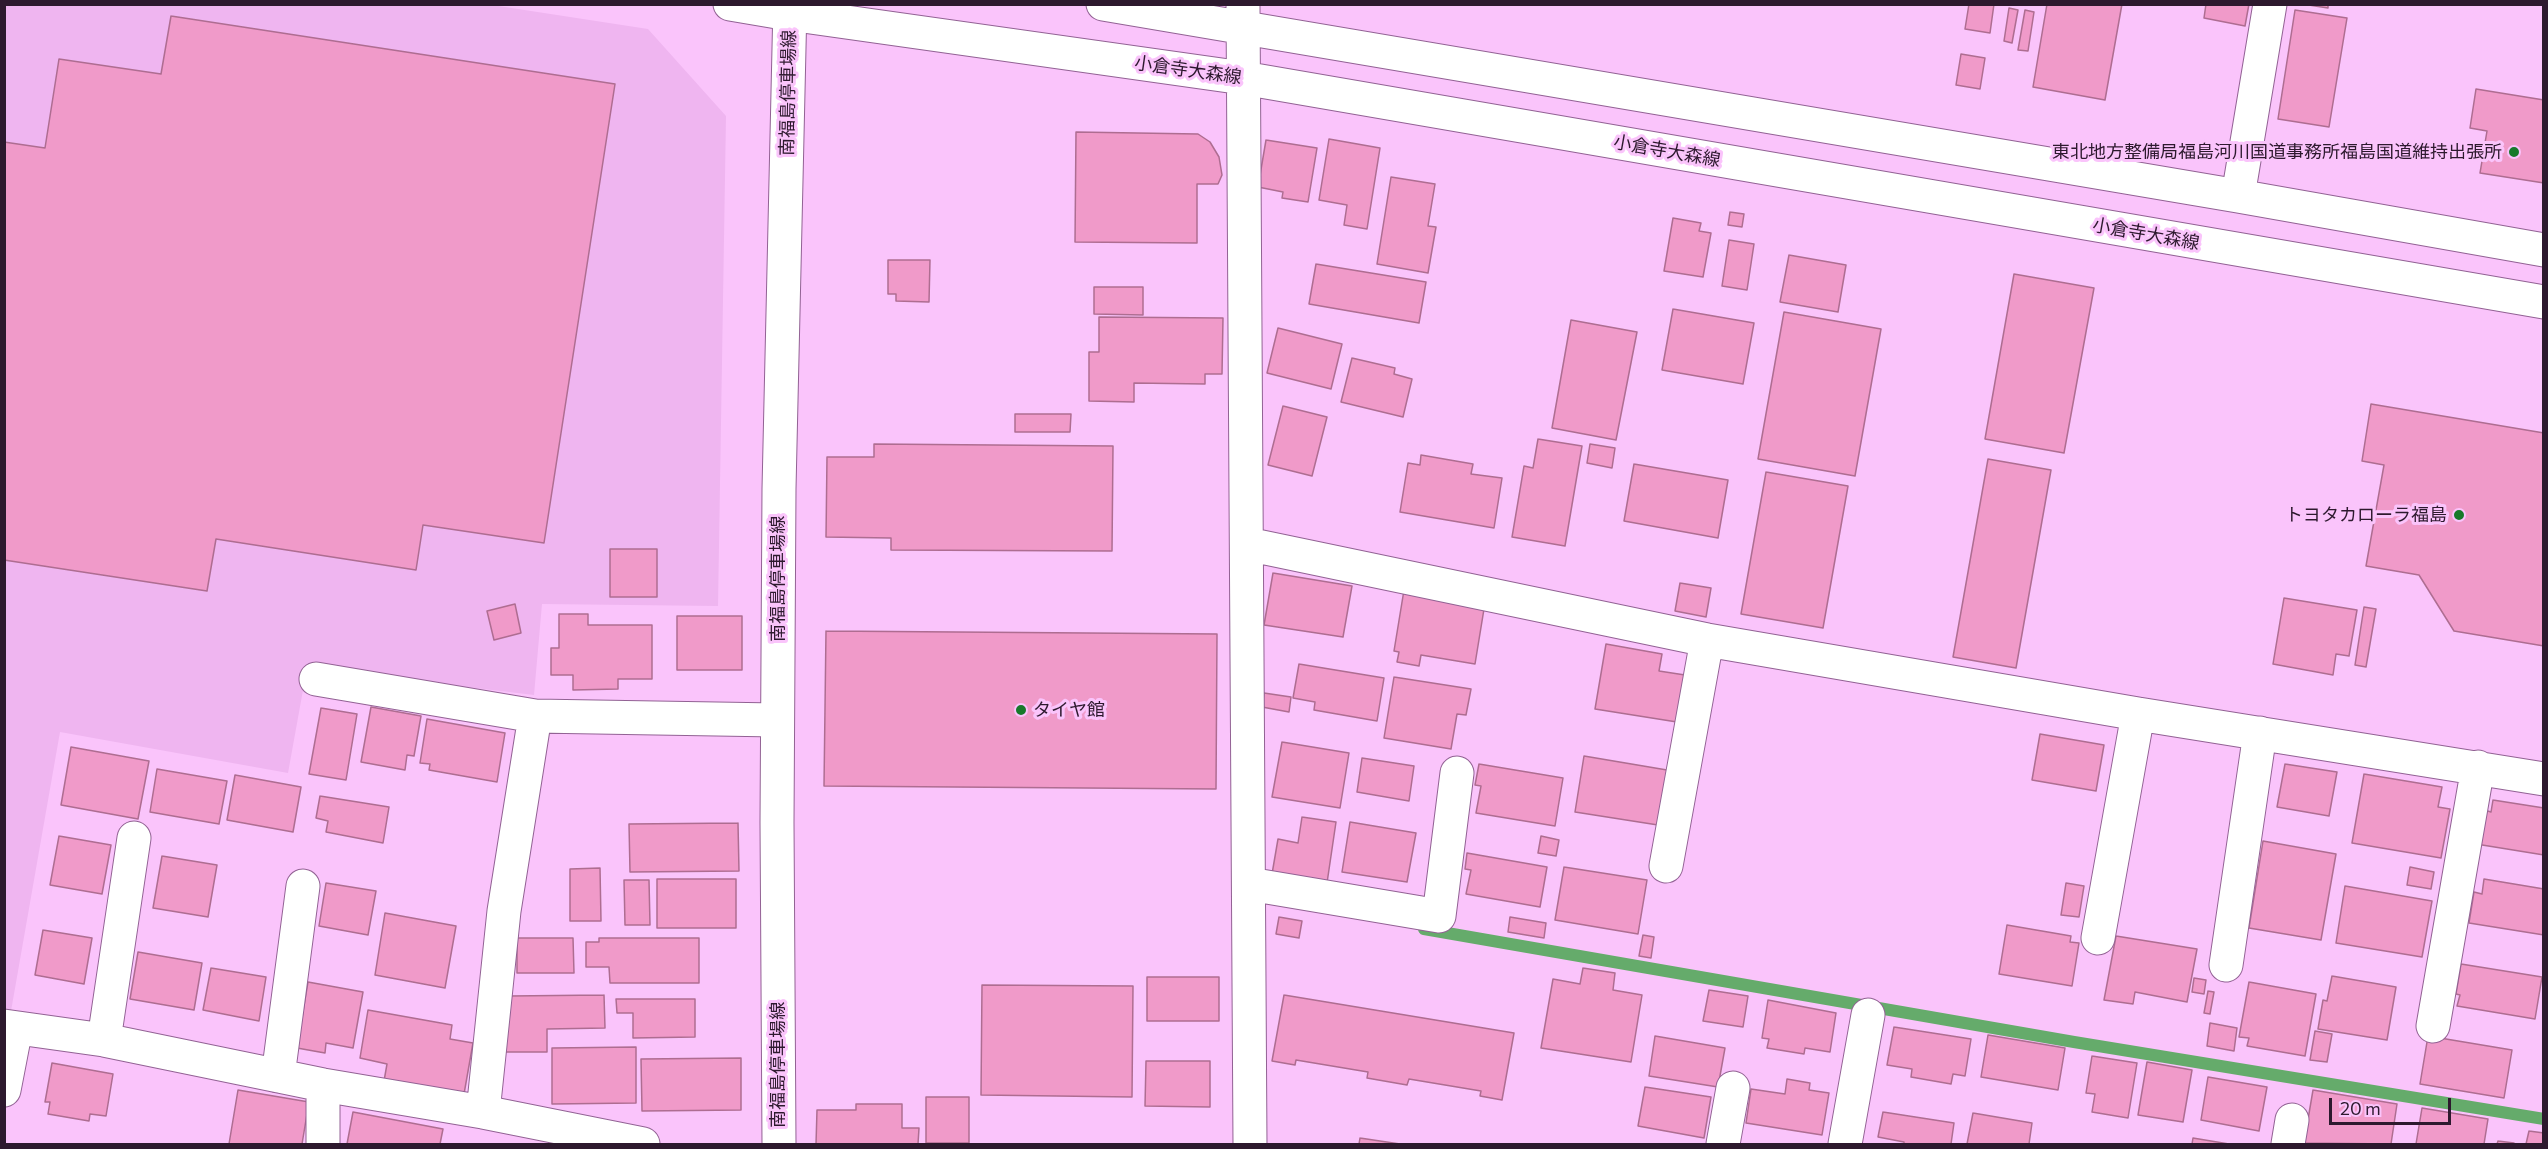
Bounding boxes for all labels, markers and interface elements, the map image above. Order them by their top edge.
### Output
street label: 南福島停車場線 [776,30,800,156]
street label: 小倉寺大森線 [1133,52,1243,88]
street label: 小倉寺大森線 [1612,131,1722,171]
place label: 東北地方整備局福島河川国道事務所福島国道維持出張所 [2052,141,2502,163]
marker: 東北地方整備局福島河川国道事務所福島国道維持出張所 [2507,145,2521,159]
street label: 小倉寺大森線 [2091,214,2201,254]
place label: トヨタカローラ福島 [2285,504,2447,526]
marker: トヨタカローラ福島 [2452,508,2466,522]
street label: 南福島停車場線 [767,516,789,642]
place label: タイヤ館 [1033,699,1105,721]
marker: タイヤ館 [1014,703,1028,717]
street label: 南福島停車場線 [767,1002,789,1128]
scale bar [2332,1086,2454,1124]
text: 20 m [2340,1097,2381,1119]

